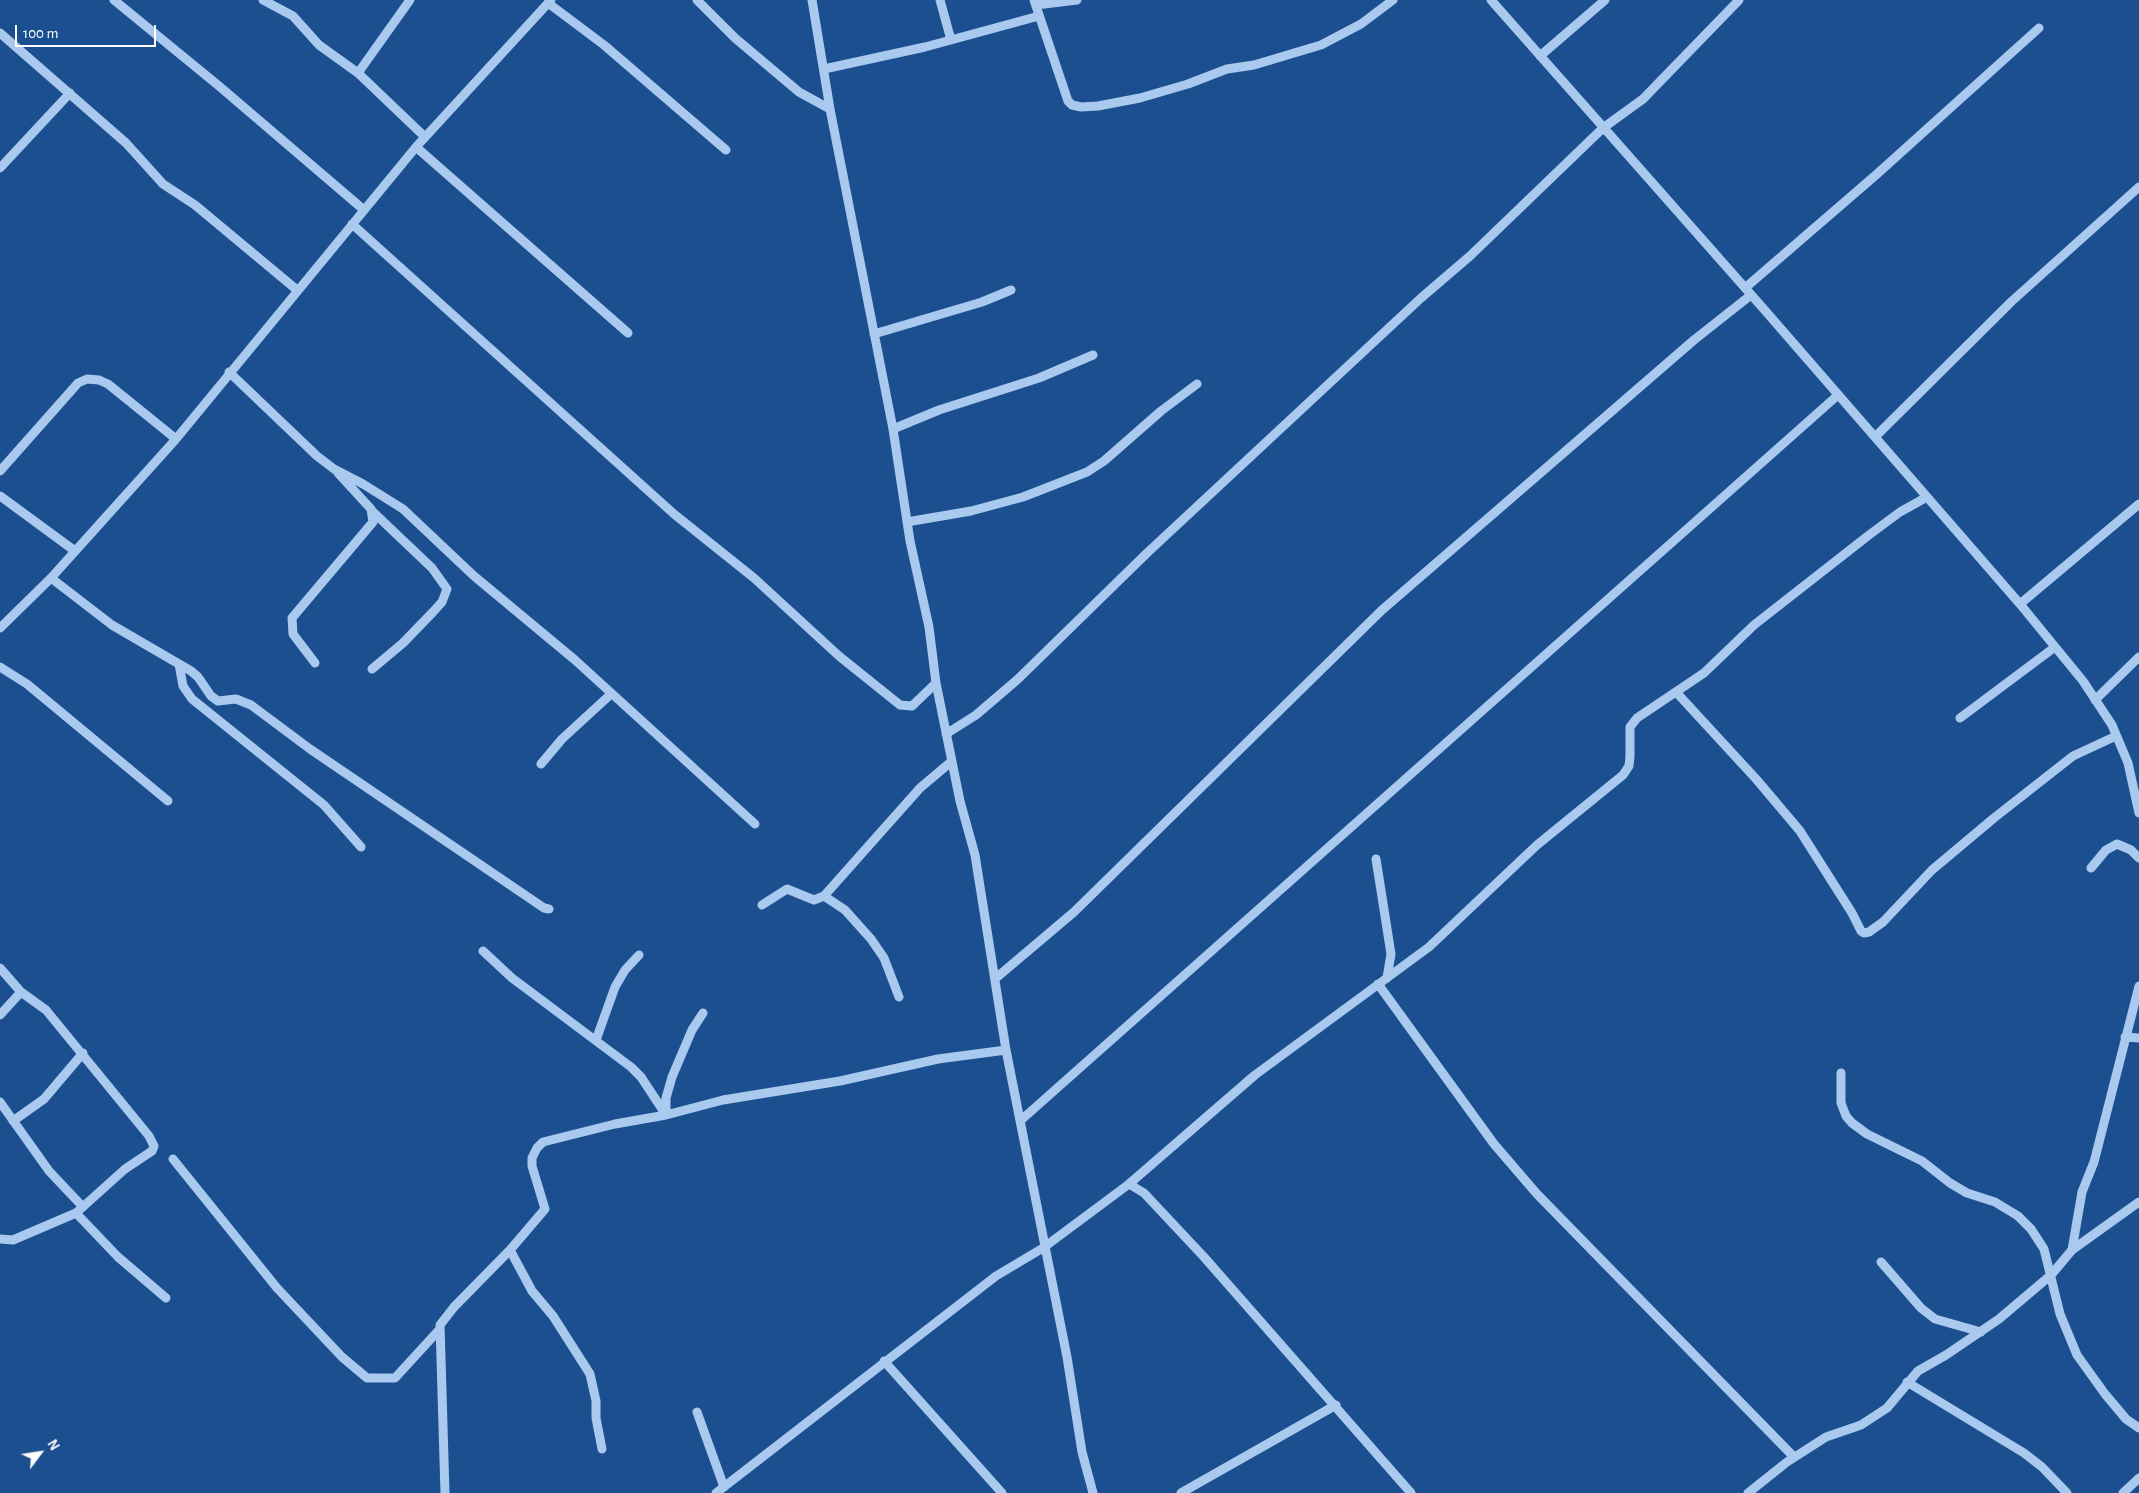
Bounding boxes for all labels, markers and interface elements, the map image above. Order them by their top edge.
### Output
scale bar [18,15,159,47]
text: 100 m [23,26,58,41]
north arrow [15,1428,65,1478]
text: N [44,1437,61,1453]

